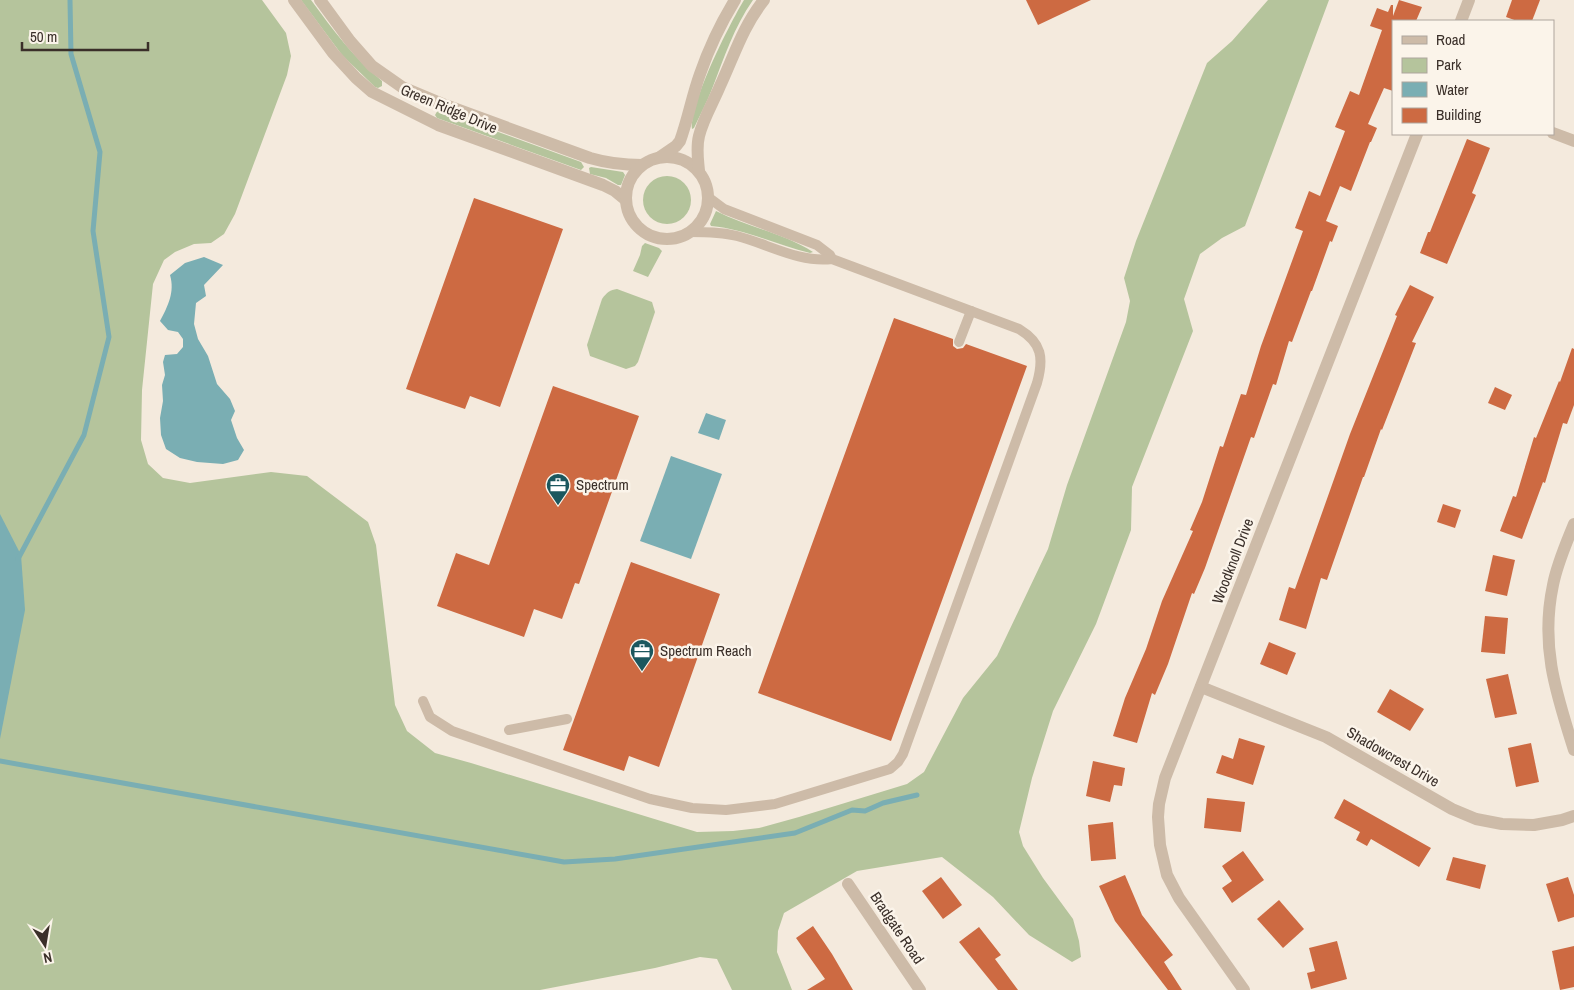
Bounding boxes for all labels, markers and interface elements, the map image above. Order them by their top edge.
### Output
scale bar [22,20,149,52]
legend [1392,20,1554,135]
text: 50 m [30,26,57,47]
text: Road [1436,29,1465,50]
text: Park [1436,54,1462,75]
street label: Green Ridge Drive [398,79,501,138]
text: Water [1436,79,1468,100]
text: Building [1436,104,1481,125]
office icon: Spectrum [545,472,571,506]
place label: Spectrum [576,474,629,495]
street label: Woodknoll Drive [1207,515,1259,607]
office icon: Spectrum Reach [629,638,655,672]
place label: Spectrum Reach [660,640,752,661]
street label: Shadowcrest Drive [1343,721,1444,792]
street label: Bradgate Road [866,888,929,968]
north arrow [20,920,70,970]
text: N [42,948,54,967]

